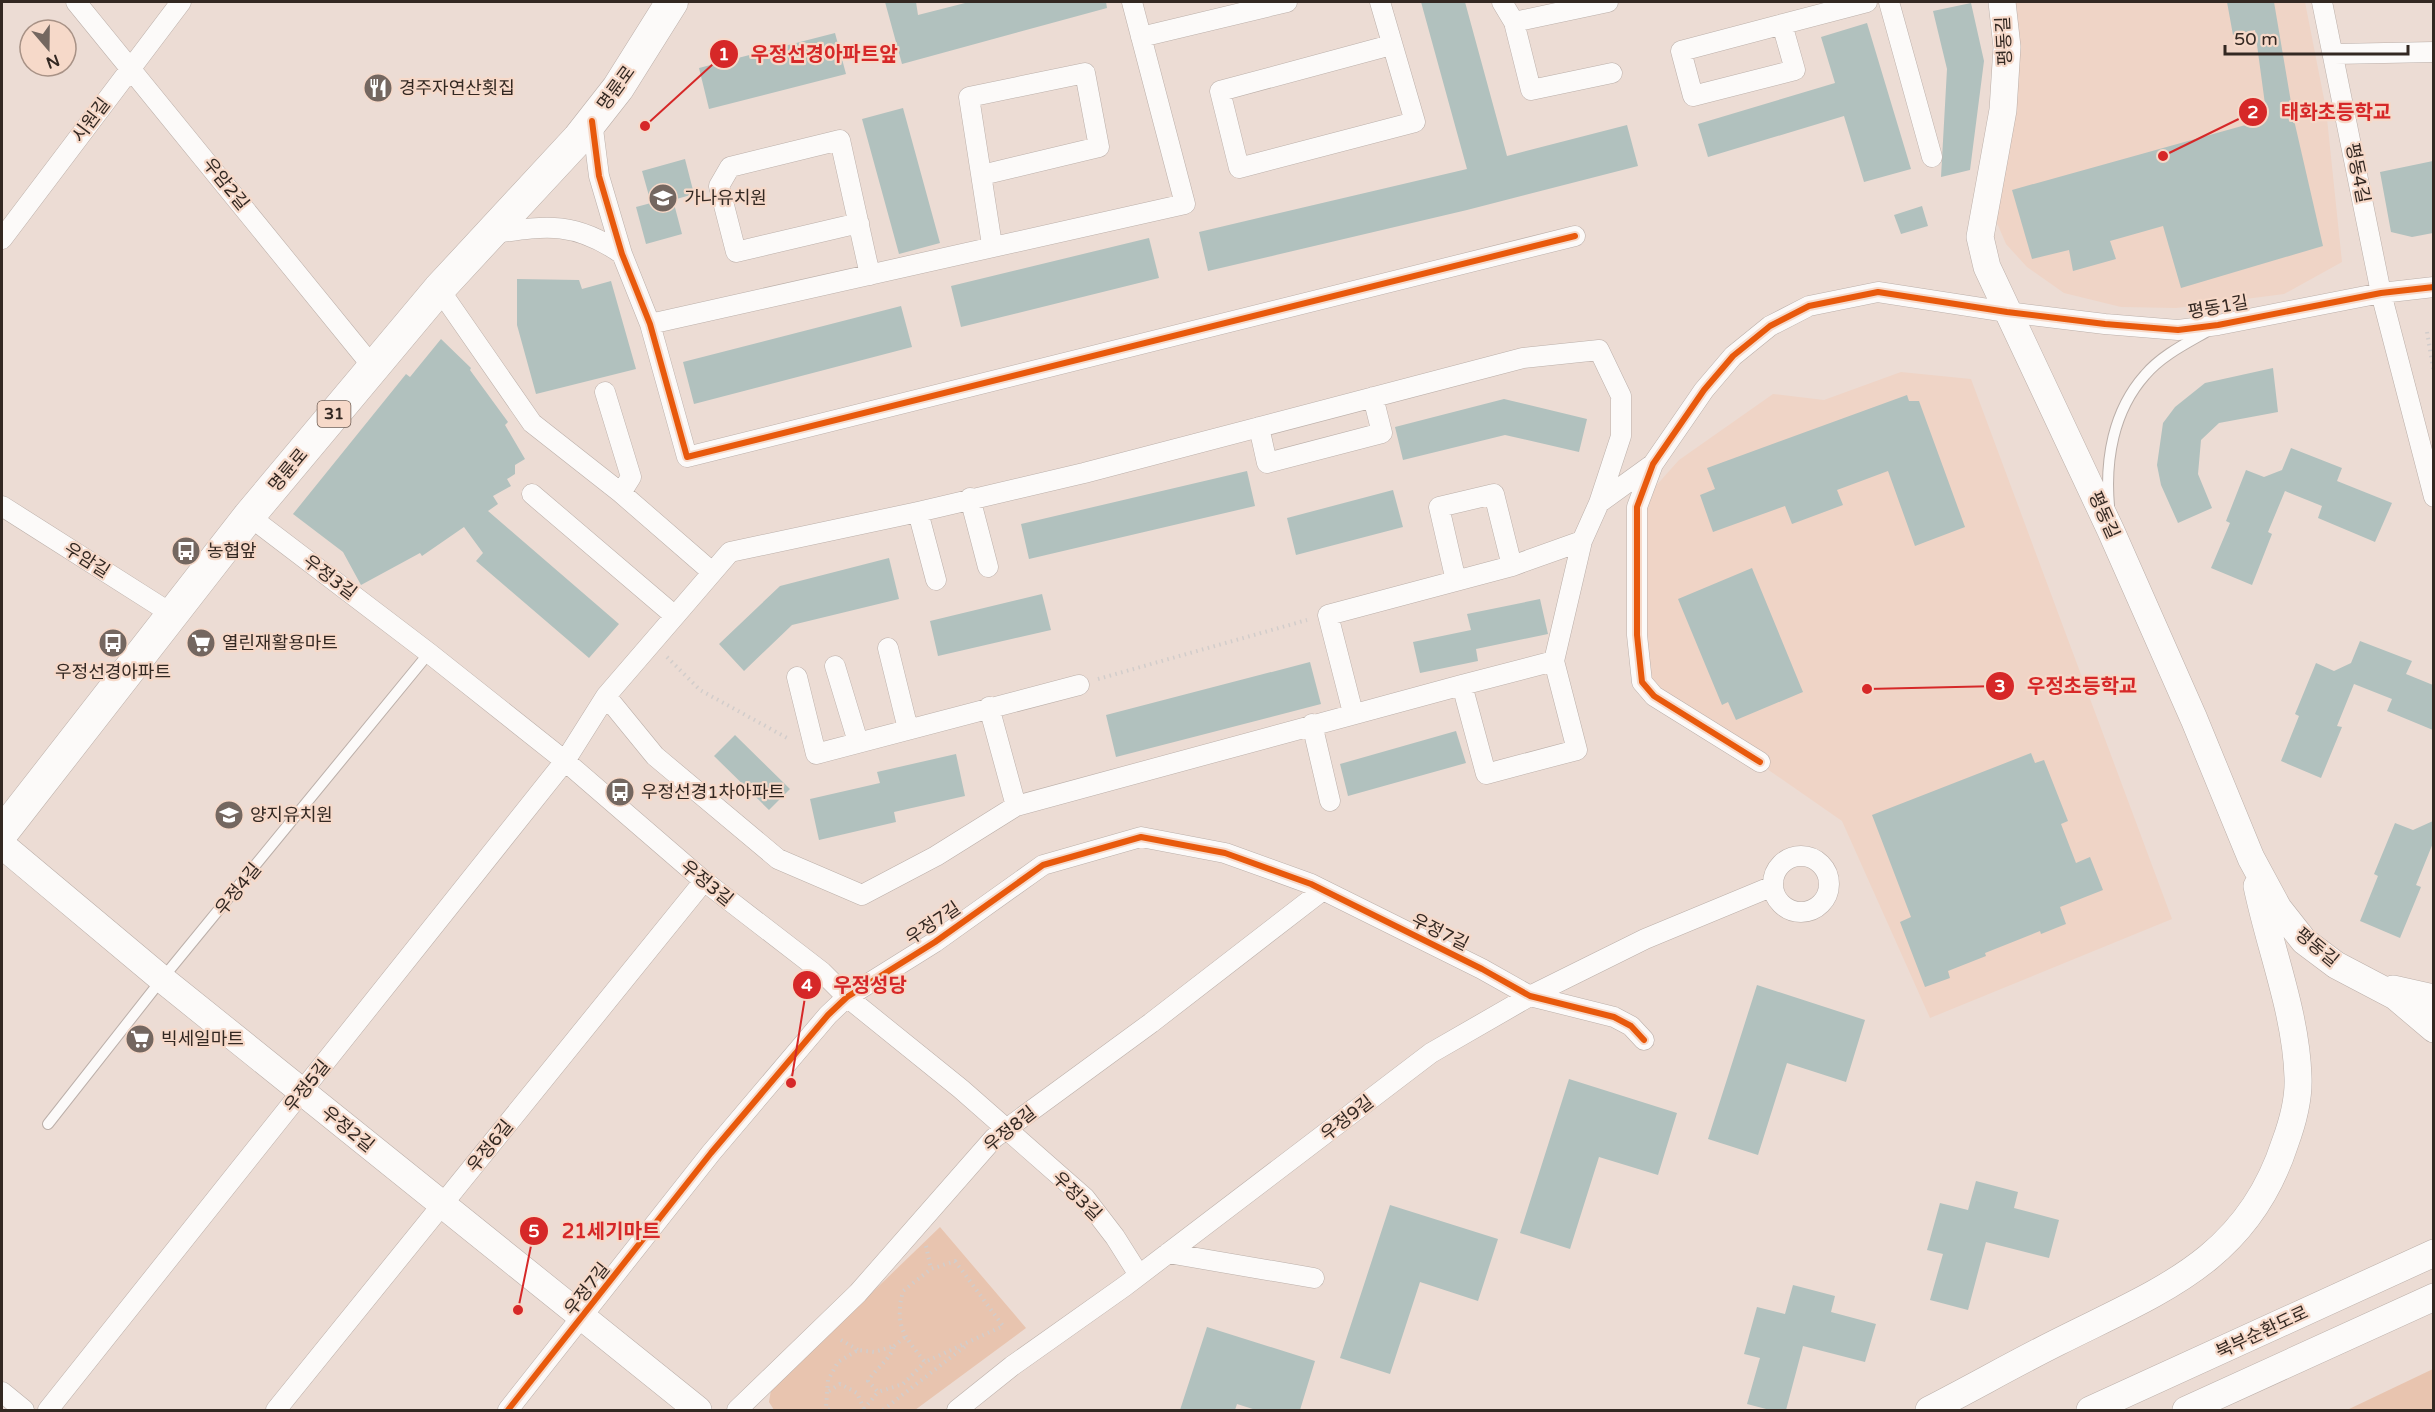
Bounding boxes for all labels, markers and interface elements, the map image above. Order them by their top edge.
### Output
street label: 평동길 [1992,16,2016,66]
north arrow [18,18,78,78]
scale bar [2225,18,2408,56]
text: 50 m [2234,28,2278,50]
callout: 우정선경아파트앞 [709,35,910,73]
text: 1 [718,43,730,65]
text: 우정선경아파트앞 [750,43,898,67]
text: N [43,50,62,73]
street label: 명륜로 [592,61,640,115]
restaurant icon: 경주자연산횟집 [362,72,394,104]
place label: 경주자연산횟집 [399,77,515,99]
callout: 태화초등학교 [2238,93,2403,131]
street label: 시원길 [67,94,115,146]
text: 2 [2247,101,2259,123]
text: 태화초등학교 [2281,101,2391,125]
street label: 평동4길 [2341,141,2375,205]
street label: 우암2길 [198,153,254,215]
school or university icon: 가나유치원 [647,182,679,214]
place label: 가나유치원 [684,187,767,209]
street label: 평동1길 [2186,291,2250,323]
road number: 31 [318,401,350,427]
street label: 명륜로 [264,444,312,496]
street label: 평동길 [2084,488,2124,542]
bus stop icon: 농협앞 [170,535,202,567]
street label: 우암길 [60,538,114,582]
place label: 농협앞 [207,540,257,562]
street label: 우정3길 [299,550,361,604]
bus stop icon: 우정선경아파트 [97,627,129,659]
supermarket icon: 열린재활용마트 [185,627,217,659]
place label: 열린재활용마트 [222,632,338,654]
place label: 우정선경아파트 [55,661,171,683]
callout: 우정초등학교 [1985,667,2149,705]
text: 3 [1994,675,2006,697]
text: 우정초등학교 [2027,675,2137,699]
bus stop icon: 우정선경1차아파트 [604,776,636,808]
place label: 우정선경1차아파트 [641,781,785,803]
school or university icon: 양지유치원 [213,799,245,831]
place label: 양지유치원 [250,804,333,826]
street label: 우정3길 [676,855,738,911]
street label: 우정4길 [210,858,266,920]
street label: 우정7길 [902,897,964,949]
street label: 우정7길 [1408,909,1472,955]
street label: 평동길 [2291,923,2343,971]
callout: 우정성당 [792,966,919,1004]
text: 4 [801,974,813,996]
text: 우정성당 [833,974,907,998]
supermarket icon: 빅세일마트 [124,1023,156,1055]
place label: 빅세일마트 [161,1028,244,1050]
street label: 우정5길 [279,1055,335,1117]
street label: 우정9길 [1316,1091,1378,1145]
street label: 우정2길 [317,1101,379,1157]
street label: 우정8길 [979,1101,1041,1157]
street label: 우정6길 [462,1115,518,1177]
street label: 우정3길 [1048,1167,1106,1225]
callout: 21세기마트 [519,1212,672,1250]
text: 5 [528,1220,540,1242]
text: 21세기마트 [562,1220,660,1244]
street label: 우정7길 [560,1258,614,1320]
street label: 북부순환도로 [2212,1301,2312,1363]

